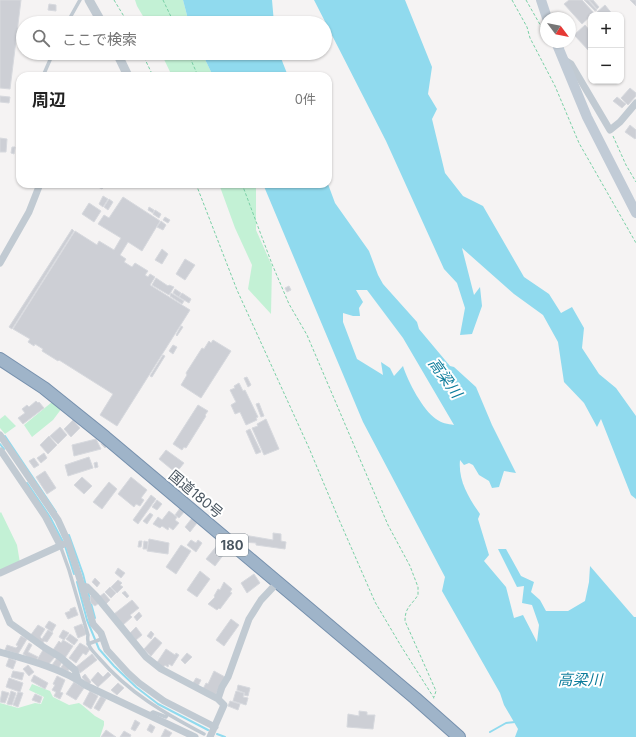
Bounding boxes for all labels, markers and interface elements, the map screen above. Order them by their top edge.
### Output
north arrow [540,12,576,48]
map controls [588,12,624,84]
button: + [588,12,624,48]
search box [16,16,332,60]
icon: search [30,27,52,49]
text: ここで検索 [62,30,137,49]
button: − [588,48,624,84]
text: 周辺 [32,90,66,110]
text: 0件 [295,91,316,107]
water label: 高梁川 [424,354,467,403]
street label: 国道180号 [166,466,227,521]
road number: 180 [216,534,248,556]
water label: 高梁川 [557,670,604,689]

